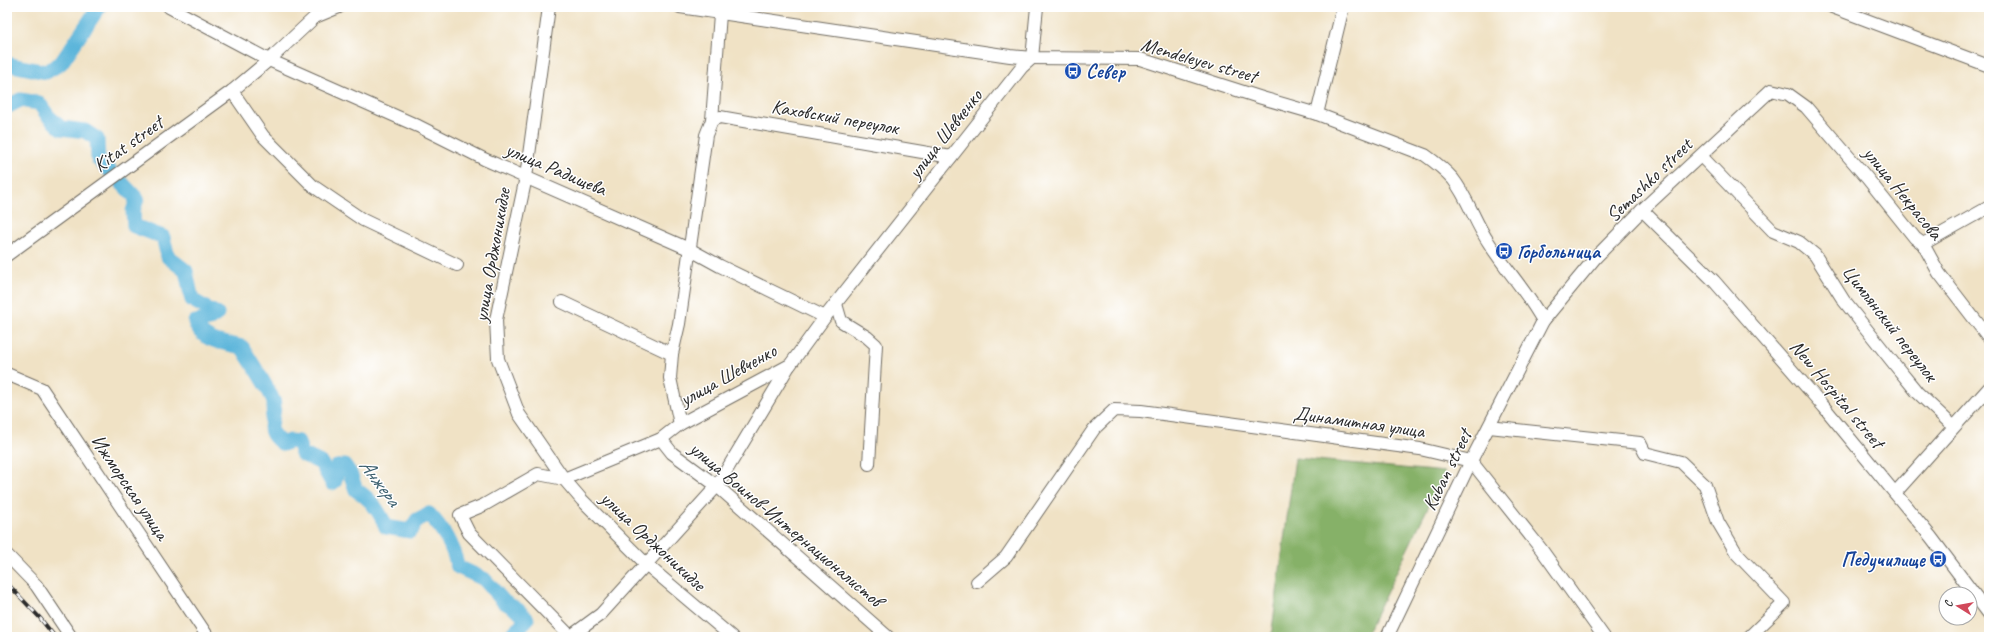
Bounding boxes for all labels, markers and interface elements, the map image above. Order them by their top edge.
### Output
street label: Mendeleyev street [1138,32,1263,89]
place label: Север [1086,59,1127,84]
bus stop icon: Север [1063,61,1083,81]
street label: улица Шевченко [902,83,988,185]
street label: Каховский переулок [770,94,902,141]
street label: Kitat street [88,108,171,178]
street label: Semashko street [1601,131,1699,227]
street label: улица Радищева [501,136,611,202]
street label: улица Некрасова [1857,141,1949,246]
street label: улица Орджоникидзе [468,185,516,325]
place label: Горбольница [1517,239,1602,264]
bus stop icon: Горбольница [1494,241,1514,261]
street label: Цимлянский переулок [1837,260,1944,388]
street label: New Hospital street [1784,335,1892,456]
street label: улица Шевченко [674,338,782,412]
street label: Динамитная улица [1292,400,1428,444]
street label: Kuban street [1417,422,1479,514]
street label: Ижморская улица [85,429,176,546]
street label: улица Воинов-Интернационалистов [684,435,892,615]
water label: Анжера [354,453,408,513]
street label: улица Орджоникидзе [594,485,712,597]
place label: Педучилище [1841,547,1927,573]
bus stop icon: Педучилище [1928,549,1948,569]
north arrow [1938,586,1978,626]
text: С [1941,599,1956,608]

